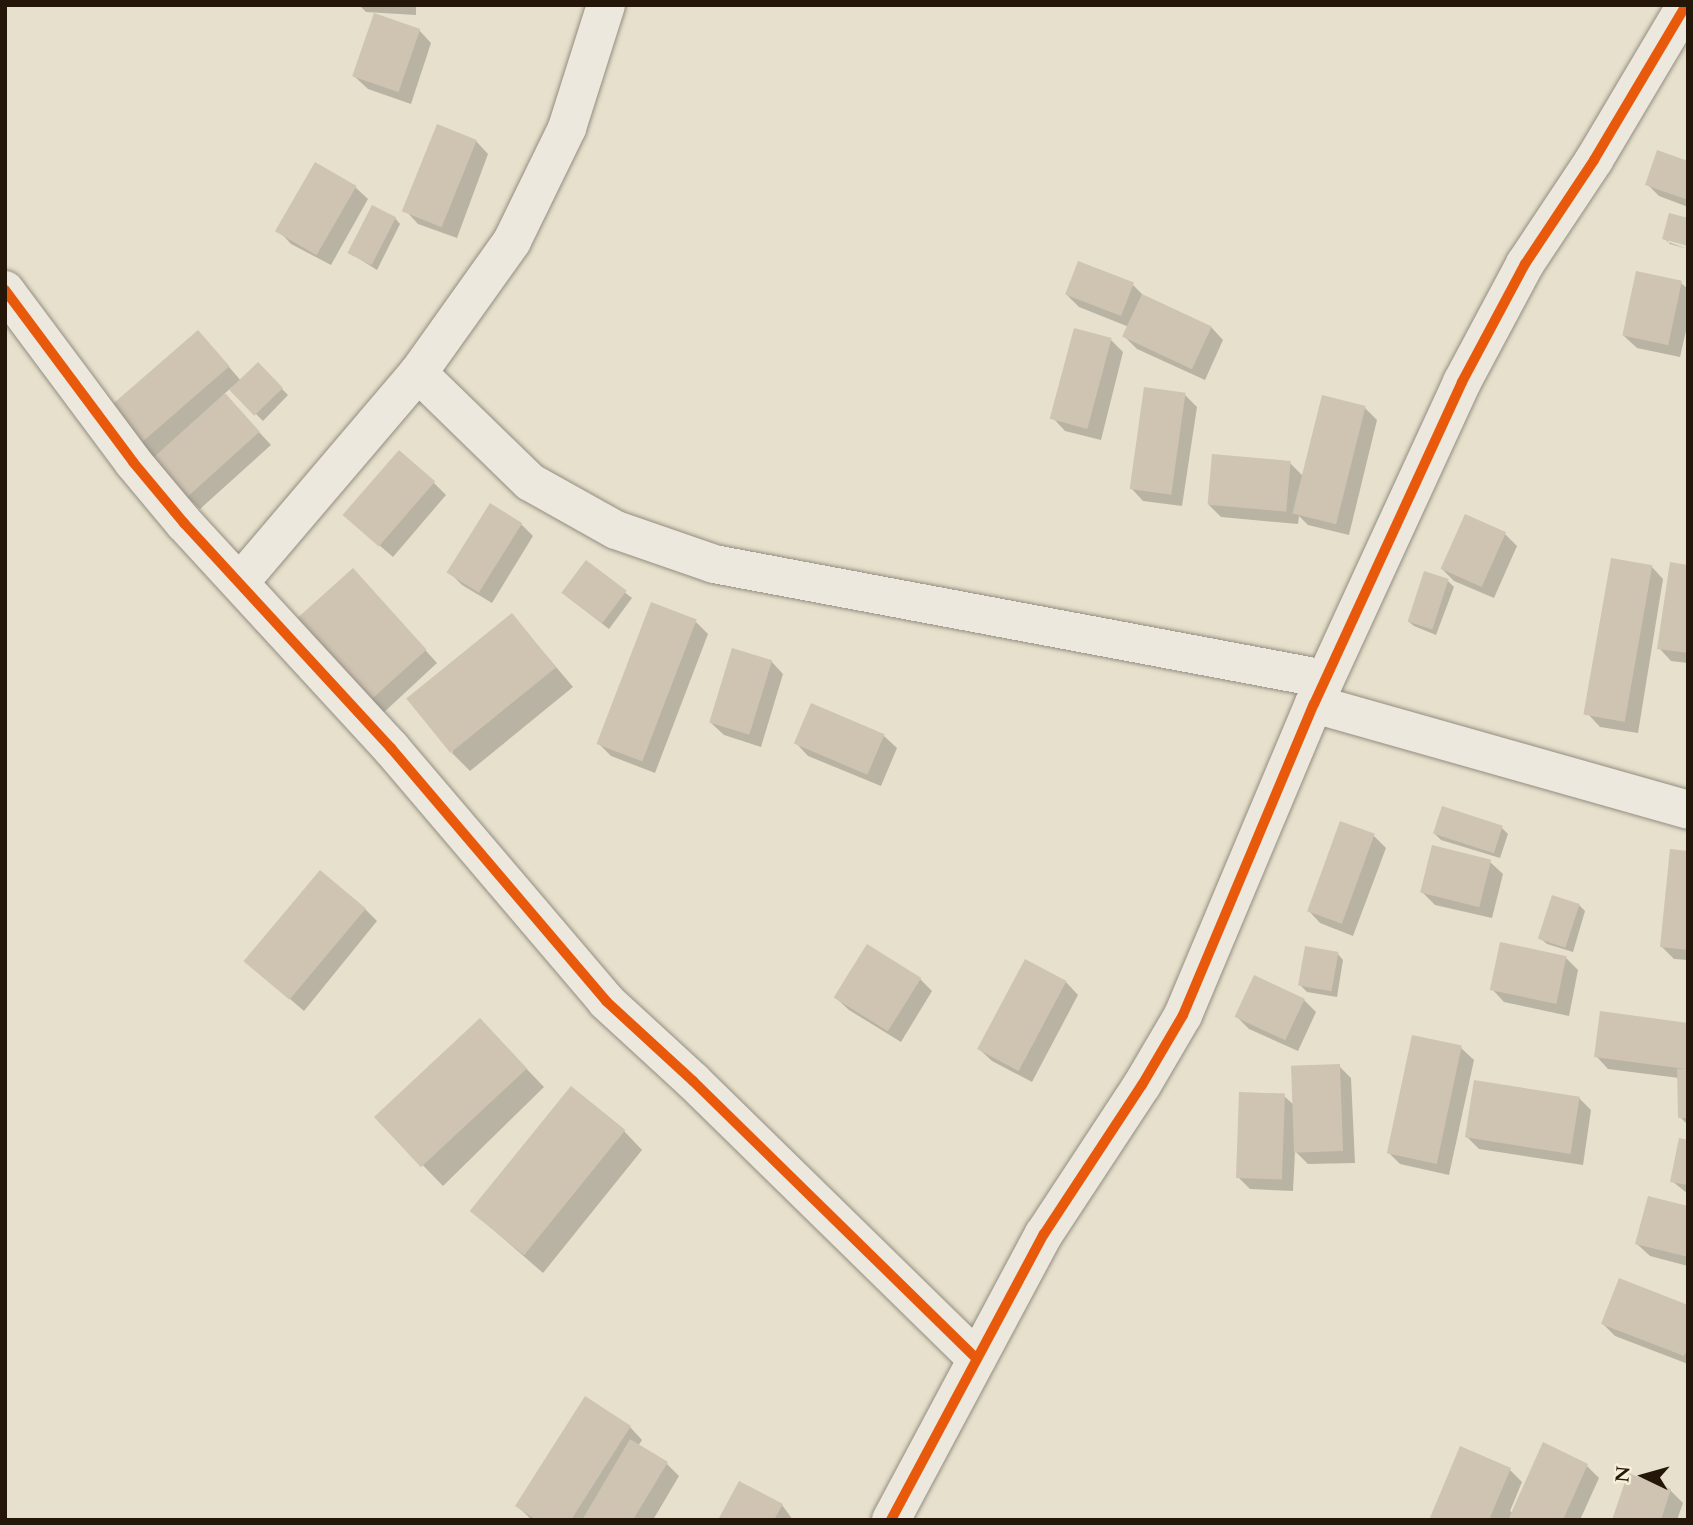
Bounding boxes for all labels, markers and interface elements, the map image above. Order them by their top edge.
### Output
north arrow [1609,1441,1679,1511]
text: N [1609,1465,1637,1484]

